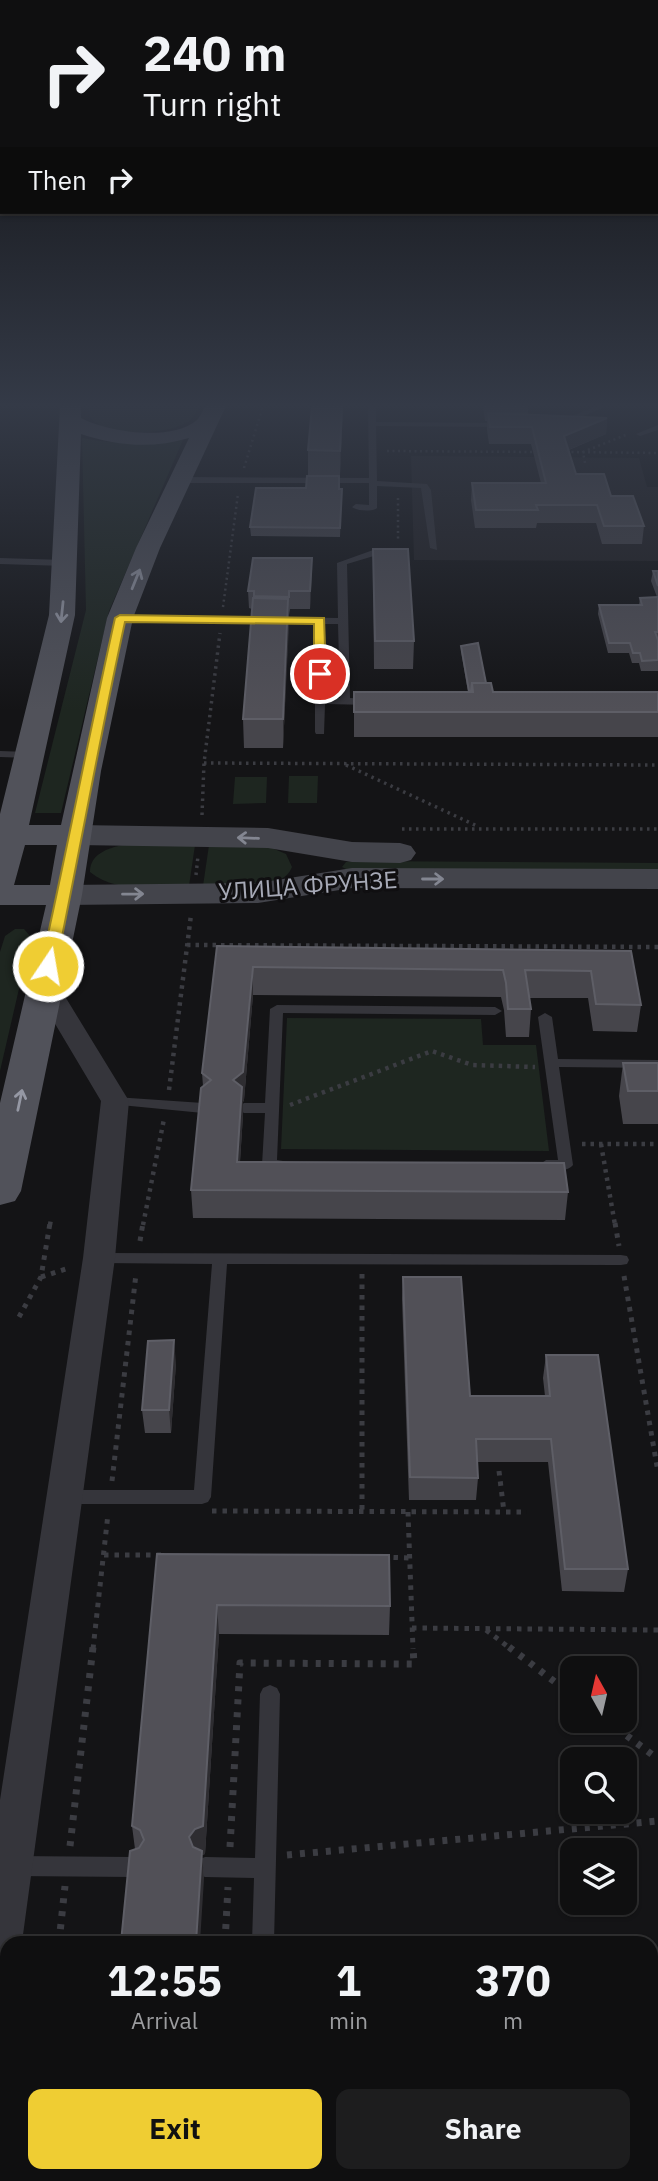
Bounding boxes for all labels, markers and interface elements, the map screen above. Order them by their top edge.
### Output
text: 240 m [143,21,287,84]
icon: right [28,28,119,119]
text: Turn right [143,83,281,125]
icon: right [101,161,139,199]
text: Then [28,163,87,197]
one-way arrow [130,568,143,590]
one-way arrow [55,600,68,623]
pin [290,644,350,704]
icon: arrive [301,655,339,693]
one-way arrow [237,831,260,844]
street label: УЛИЦА ФРУНЗЕ [217,863,398,907]
one-way arrow [421,872,444,886]
one-way arrow [121,887,144,901]
position arrow [11,929,85,1003]
one-way arrow [13,1089,27,1112]
north arrow [560,1656,637,1732]
map controls [560,1656,637,1915]
button: search [560,1747,637,1824]
button: layers [560,1838,637,1915]
text: 12:55 [107,1953,222,2008]
text: 1 [336,1953,361,2008]
text: 370 [475,1953,551,2008]
text: Arrival [131,2005,198,2035]
text: min [329,2005,368,2035]
text: m [503,2005,523,2035]
button: Exit [28,2089,322,2169]
button: Share [336,2089,630,2169]

